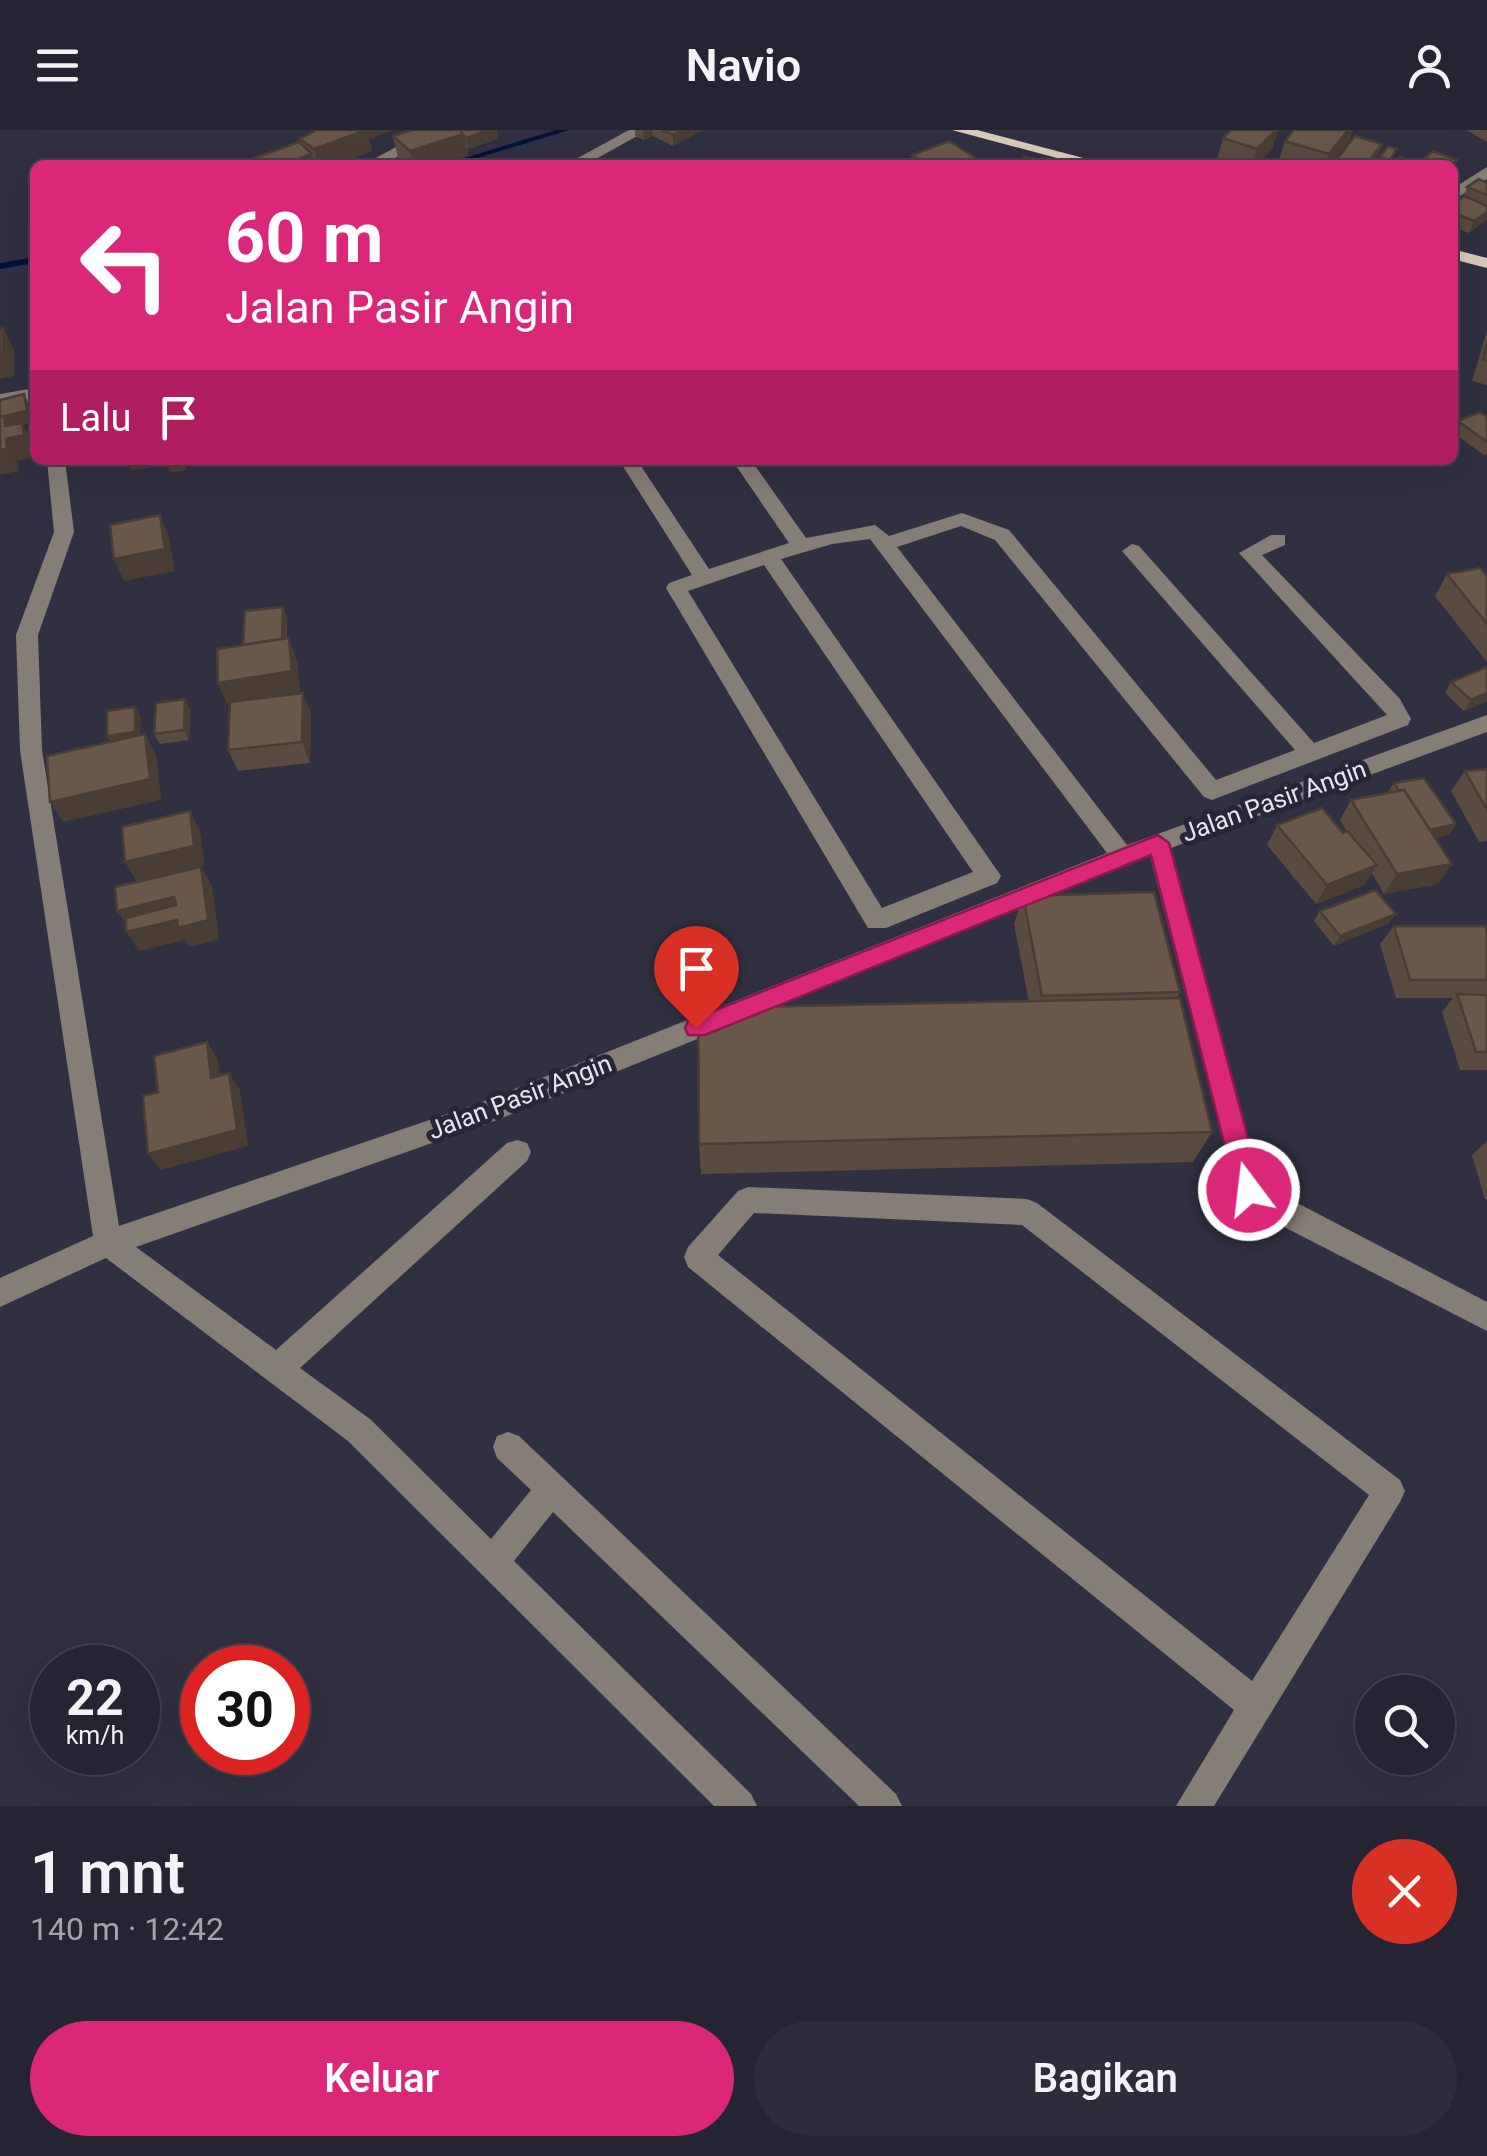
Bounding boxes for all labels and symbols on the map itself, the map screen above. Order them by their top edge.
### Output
street label: Jalan Pasir Angin [1178,754,1370,848]
pin [654,926,739,1029]
street label: Jalan Pasir Angin [424,1049,616,1145]
position arrow [1197,1138,1301,1242]
speed limit sign: 30 [180,1645,310,1775]

